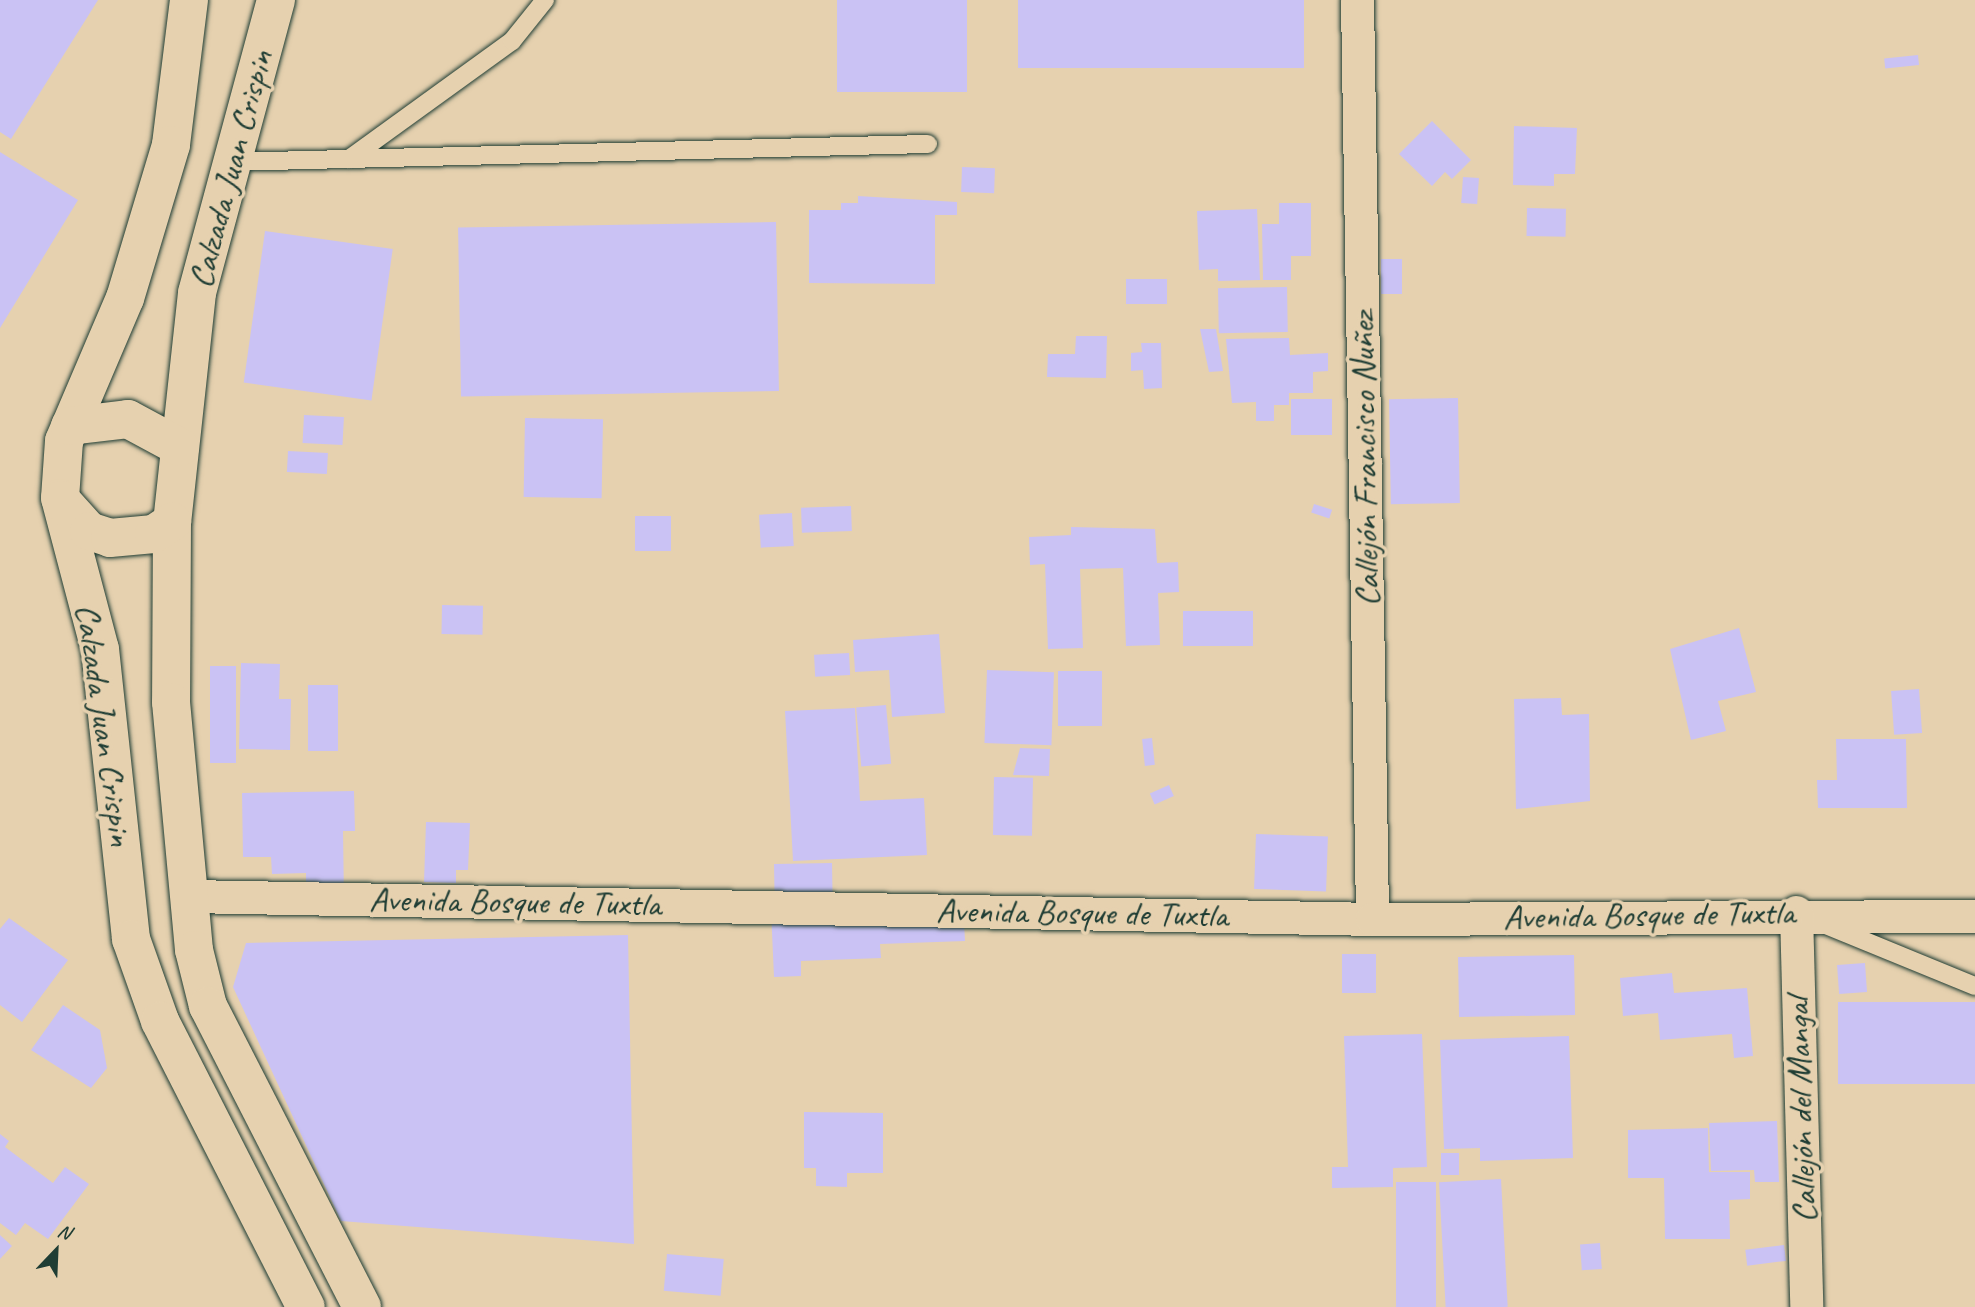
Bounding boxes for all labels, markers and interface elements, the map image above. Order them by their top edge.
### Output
street label: Calzada Juan Crispin [179,46,283,292]
street label: Callejón Francisco Nuñez [1341,311,1389,607]
street label: Calzada Juan Crispin [66,601,142,849]
street label: Avenida Bosque de Tuxtla [369,878,661,926]
street label: Avenida Bosque de Tuxtla [936,889,1228,937]
street label: Avenida Bosque de Tuxtla [1503,891,1795,939]
street label: Callejón del Mangal [1776,996,1826,1224]
north arrow [21,1216,91,1286]
text: N [54,1218,74,1245]

